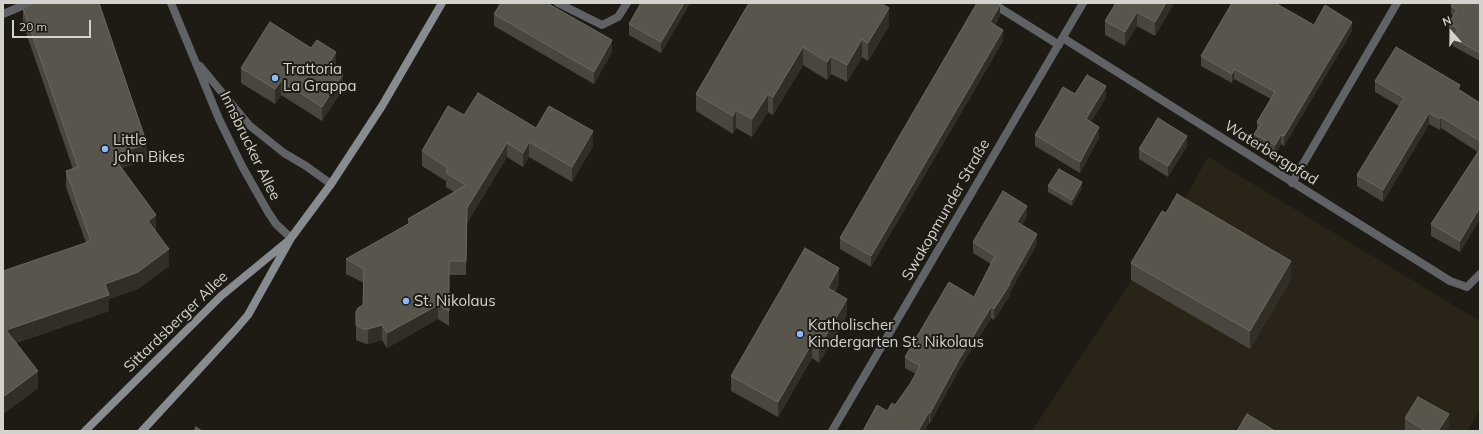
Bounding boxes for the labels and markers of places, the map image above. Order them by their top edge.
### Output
place label: Trattoria La Grappa [283,60,356,95]
marker: Trattoria La Grappa [270,73,280,83]
place label: Little John Bikes [113,131,185,166]
marker: Little John Bikes [100,144,110,154]
place label: St. Nikolaus [414,292,496,310]
marker: St. Nikolaus [401,296,411,306]
place label: Katholischer Kindergarten St. Nikolaus [808,316,984,351]
marker: Katholischer Kindergarten St. Nikolaus [795,329,805,339]

